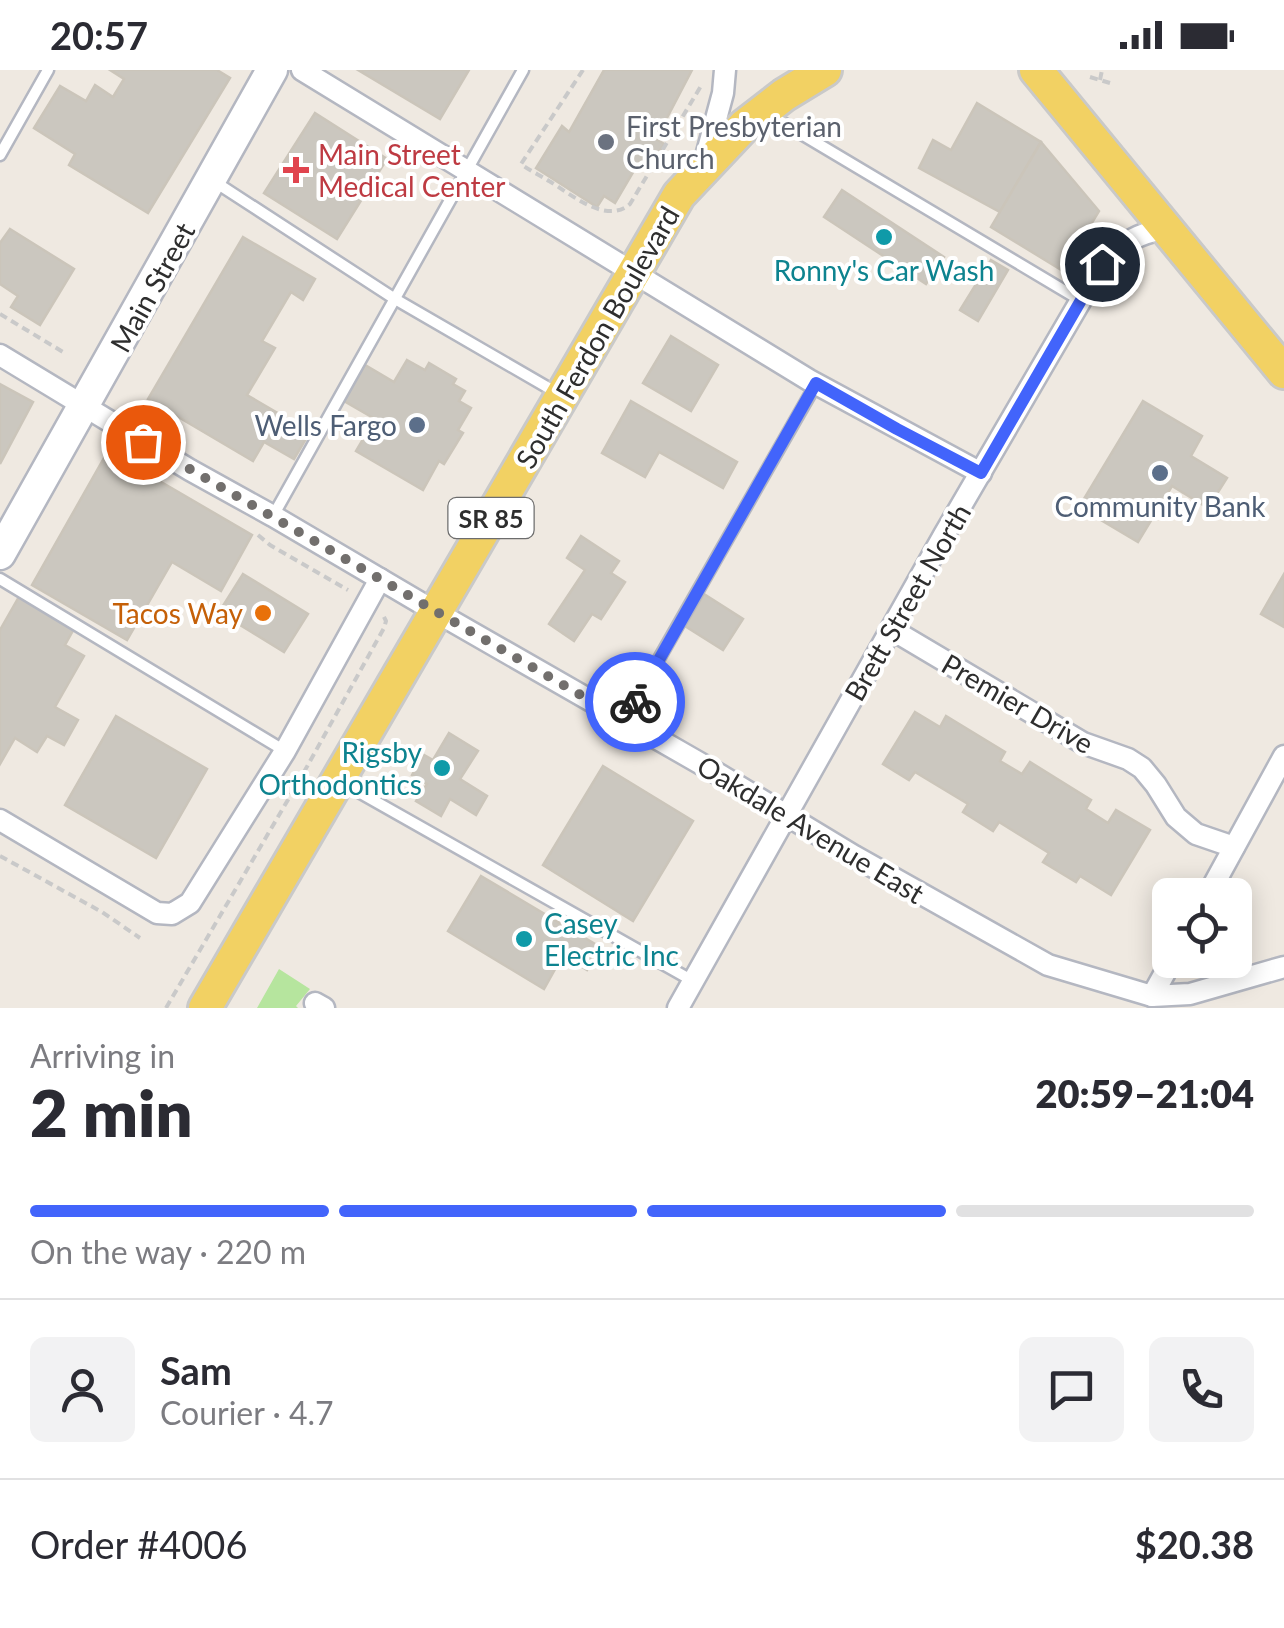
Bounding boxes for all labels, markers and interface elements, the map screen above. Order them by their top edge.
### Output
text: 20:57 [50,12,148,58]
place label: First Presbyterian Church [626,109,842,175]
marker: First Presbyterian Church [595,131,617,153]
place label: Main Street Medical Center [318,137,505,203]
marker: Main Street Medical Center [283,157,309,183]
street label: South Ferdon Boulevard [508,200,686,474]
street label: Main Street [103,216,201,358]
pin [1060,222,1145,307]
marker: Ronny's Car Wash [873,226,895,248]
icon: home [1075,237,1130,292]
place label: Ronny's Car Wash [774,253,994,287]
pin [101,400,186,485]
place label: Wells Fargo [254,408,397,442]
marker: Wells Fargo [406,414,428,436]
icon: bag [116,415,171,470]
marker: Community Bank [1149,462,1171,484]
place label: Community Bank [1055,489,1266,523]
street label: Brett Street North [837,497,977,707]
road number: SR 85 [448,498,534,538]
place label: Tacos Way [112,596,244,630]
marker: Tacos Way [252,602,274,624]
street label: Premier Drive [936,646,1100,760]
courier [585,652,685,752]
icon: bike [608,675,663,730]
place label: Rigsby Orthodontics [258,735,423,801]
street label: Oakdale Avenue East [691,748,931,910]
marker: Rigsby Orthodontics [431,757,453,779]
map controls [1152,878,1252,978]
button: locate [1152,878,1252,978]
place label: Casey Electric Inc [544,906,679,972]
marker: Casey Electric Inc [513,928,535,950]
text: Arriving in [30,1036,175,1075]
text: 20:59–21:04 [1035,1070,1254,1116]
text: 2 min [30,1073,192,1151]
text: On the way · 220 m [30,1232,306,1271]
button: person [30,1337,135,1442]
button: chat [1019,1337,1124,1442]
button: phone [1149,1337,1254,1442]
text: Sam [160,1347,232,1393]
text: Courier · 4.7 [160,1393,334,1432]
text: Order #4006 [30,1521,247,1567]
text: $20.38 [1135,1521,1254,1567]

